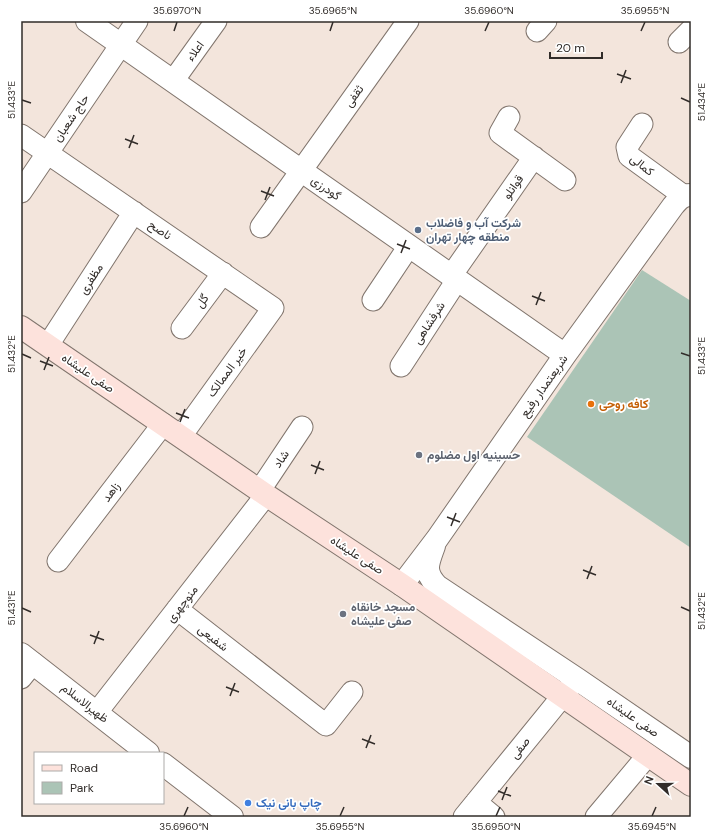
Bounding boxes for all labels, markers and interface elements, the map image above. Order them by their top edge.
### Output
text: 35.6970°N [153,4,201,17]
text: 35.6965°N [309,4,357,17]
text: 35.6960°N [464,4,514,17]
text: 35.6955°N [621,4,669,17]
scale bar [550,34,602,60]
street label: اعلاء [182,38,208,64]
text: 20 m [556,40,585,56]
text: 51.433°E [5,81,18,119]
street label: ثقفی [341,82,367,110]
text: 51.434°E [695,82,708,121]
street label: حاج شعبان [49,91,94,145]
street label: کمالی [627,150,657,180]
street label: گودرزی [308,172,344,204]
street label: قوانلو [499,172,527,202]
place label: شرکت آب و فاضلاب منطقه چهار تهران [426,215,521,245]
street label: ناصح [145,216,175,244]
marker: شرکت آب و فاضلاب منطقه چهار تهران [413,225,423,235]
street label: مظفری [75,261,107,297]
street label: گل [192,291,212,311]
street label: شرفشاهی [409,298,449,348]
text: 51.432°E [5,335,18,373]
text: 51.433°E [695,337,708,375]
street label: خیر الممالک [203,344,251,400]
street label: صفی علیشاه [59,350,117,396]
street label: شریعتمدار رفیع [516,351,572,421]
place label: کافه روحی [599,396,649,412]
marker: کافه روحی [586,399,596,409]
street label: شاد [269,447,293,471]
place label: حسینیه اول مضلوم [427,447,520,463]
marker: حسینیه اول مضلوم [414,450,424,460]
street label: زاهد [98,479,124,505]
street label: صفی علیشاه [327,532,387,578]
street label: منوچهری [162,582,202,626]
text: 51.431°E [5,590,18,626]
text: 51.432°E [695,592,708,630]
place label: مسجد خانقاه صفی علیشاه [351,599,416,629]
marker: مسجد خانقاه صفی علیشاه [338,609,348,619]
street label: شفیعی [194,621,232,655]
street label: ظهیرالاسلام [58,680,112,727]
street label: صفی علیشاه [604,693,662,741]
street label: صفی [506,734,534,762]
legend [34,752,164,804]
text: Road [70,760,98,776]
north arrow [638,764,678,804]
text: N [641,774,657,787]
text: Park [70,780,94,796]
place label: چاپ بانی‌ نیک [256,795,322,811]
marker: چاپ بانی‌ نیک [243,798,253,808]
text: 35.6960°N [159,820,209,833]
text: 35.6955°N [316,820,364,833]
text: 35.6950°N [471,820,521,833]
text: 35.6945°N [628,820,676,833]

